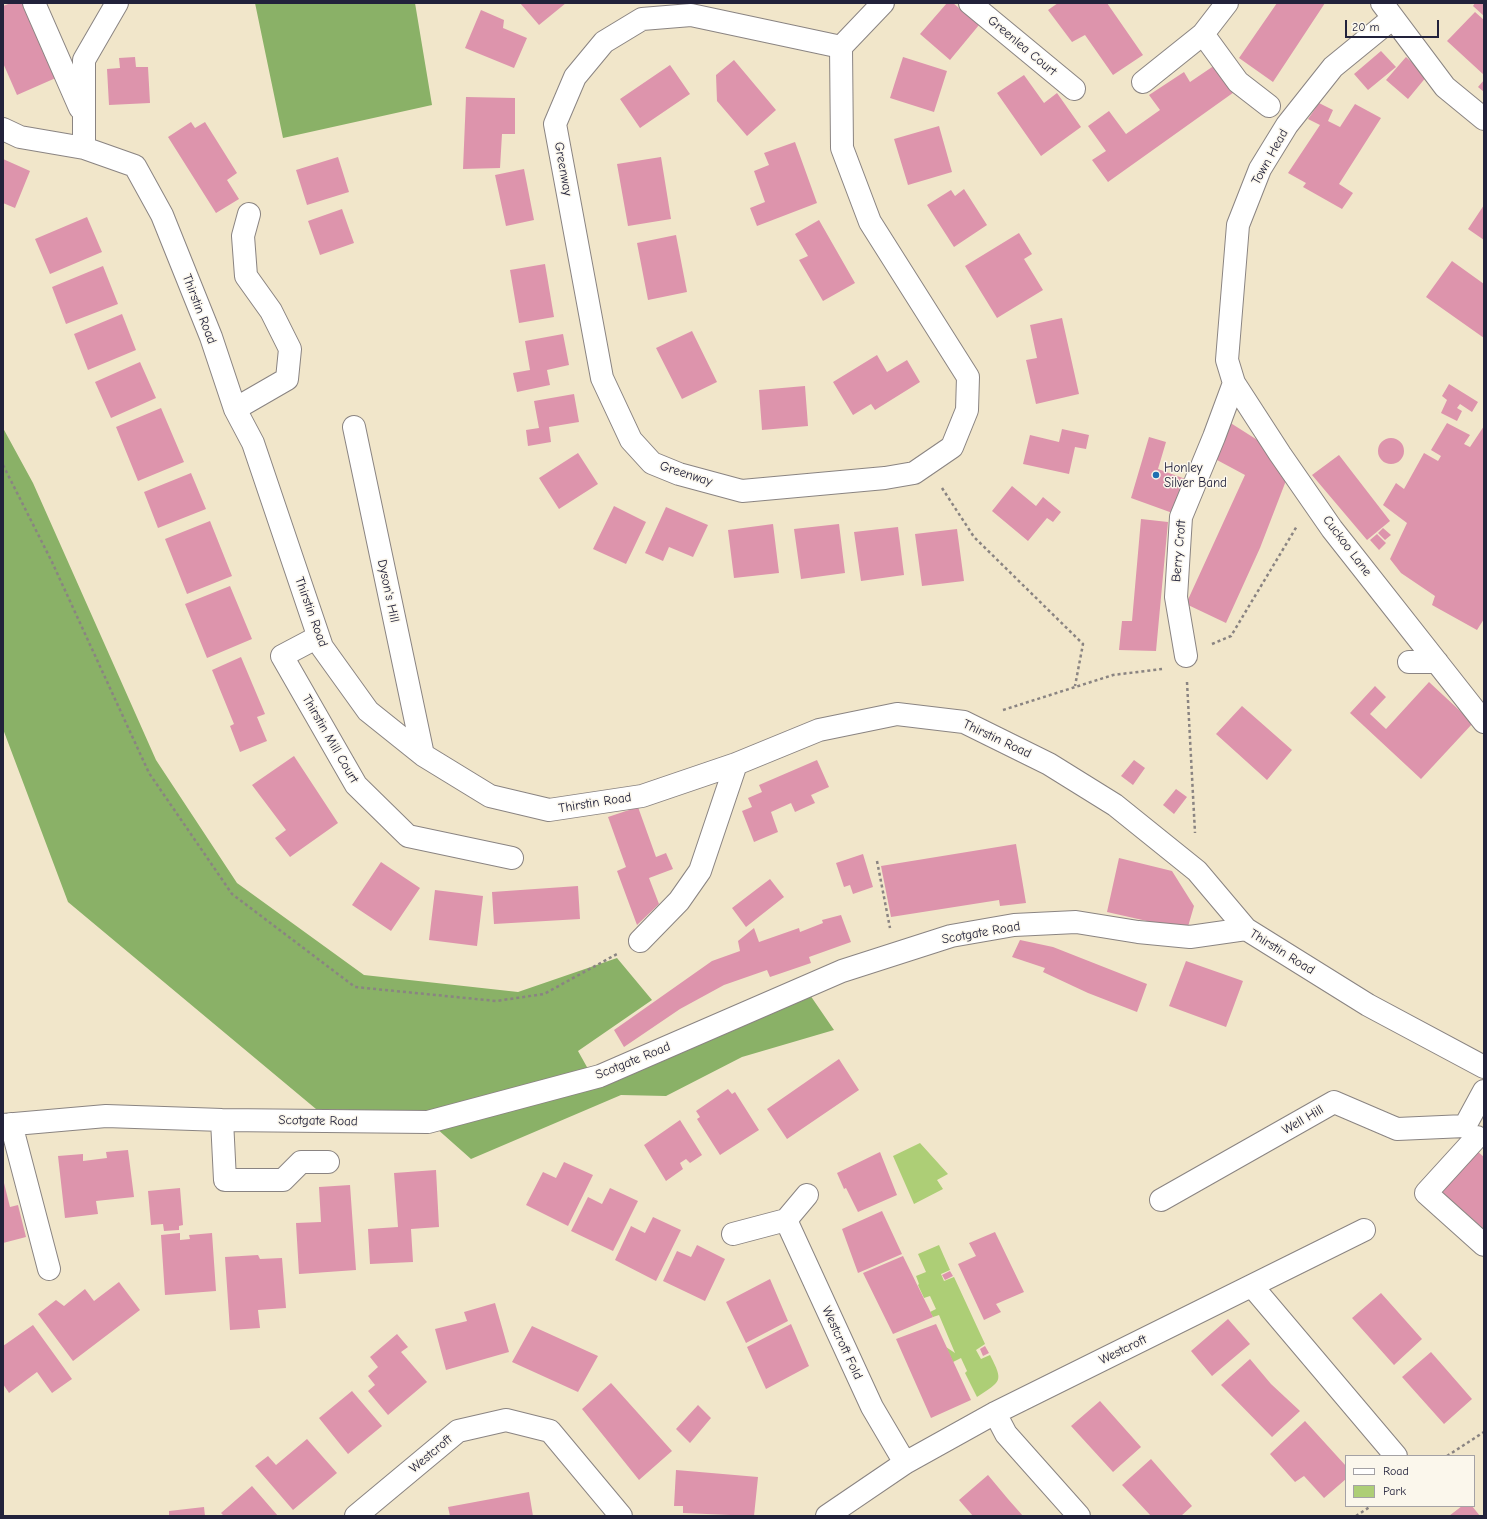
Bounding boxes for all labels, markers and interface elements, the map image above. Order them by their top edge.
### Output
scale bar [1347,12,1441,38]
street label: Greenlea Court [984,13,1060,79]
text: 20 m [1352,20,1380,34]
street label: Town Head [1248,126,1292,188]
street label: Greenway [551,141,575,197]
street label: Thirstin Road [179,272,219,346]
street label: Greenway [658,458,714,490]
place label: Honley Silver Band [1164,460,1227,491]
marker: Honley Silver Band [1151,470,1161,480]
street label: Cuckoo Lane [1319,513,1375,579]
street label: Berry Croft [1169,519,1189,583]
street label: Dyson's Hill [374,558,402,624]
street label: Thirstin Road [291,575,331,649]
street label: Thirstin Mill Court [298,692,362,786]
street label: Thirstin Road [960,716,1034,762]
street label: Thirstin Road [557,790,633,816]
street label: Scotgate Road [941,918,1021,948]
street label: Thirstin Road [1247,926,1317,978]
street label: Scotgate Road [593,1039,673,1083]
street label: Well Hill [1280,1102,1326,1138]
street label: Scotgate Road [278,1113,358,1129]
street label: Westcroft Fold [818,1304,866,1382]
street label: Westcroft [1097,1332,1149,1368]
street label: Westcroft [406,1432,456,1476]
legend [1345,1455,1475,1507]
text: Road [1383,1464,1409,1478]
text: Park [1383,1484,1406,1498]

